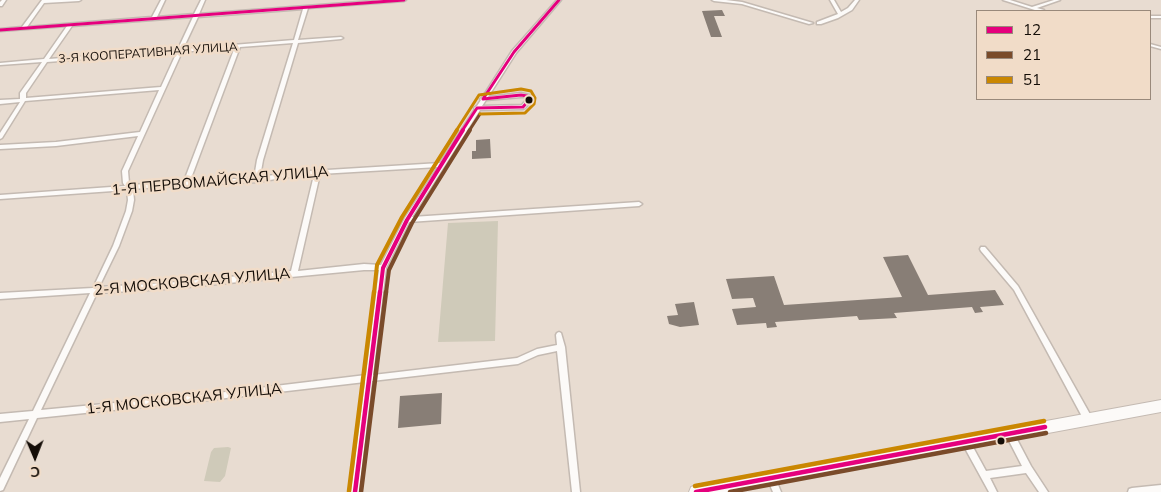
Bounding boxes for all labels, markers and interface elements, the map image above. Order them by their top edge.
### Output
legend [976,10,1151,100]
text: 12 [1023,20,1041,39]
street label: 3-Я КООПЕРАТИВНАЯ УЛИЦА [58,40,238,66]
text: 21 [1023,45,1041,64]
text: 51 [1023,70,1041,89]
unlabelled marker [524,95,534,105]
street label: 1-Я ПЕРВОМАЙСКАЯ УЛИЦА [111,163,329,199]
street label: 2-Я МОСКОВСКАЯ УЛИЦА [93,264,291,300]
street label: 1-Я МОСКОВСКАЯ УЛИЦА [85,380,283,418]
north arrow [10,432,60,482]
unlabelled marker [996,436,1006,446]
text: С [30,463,40,481]

